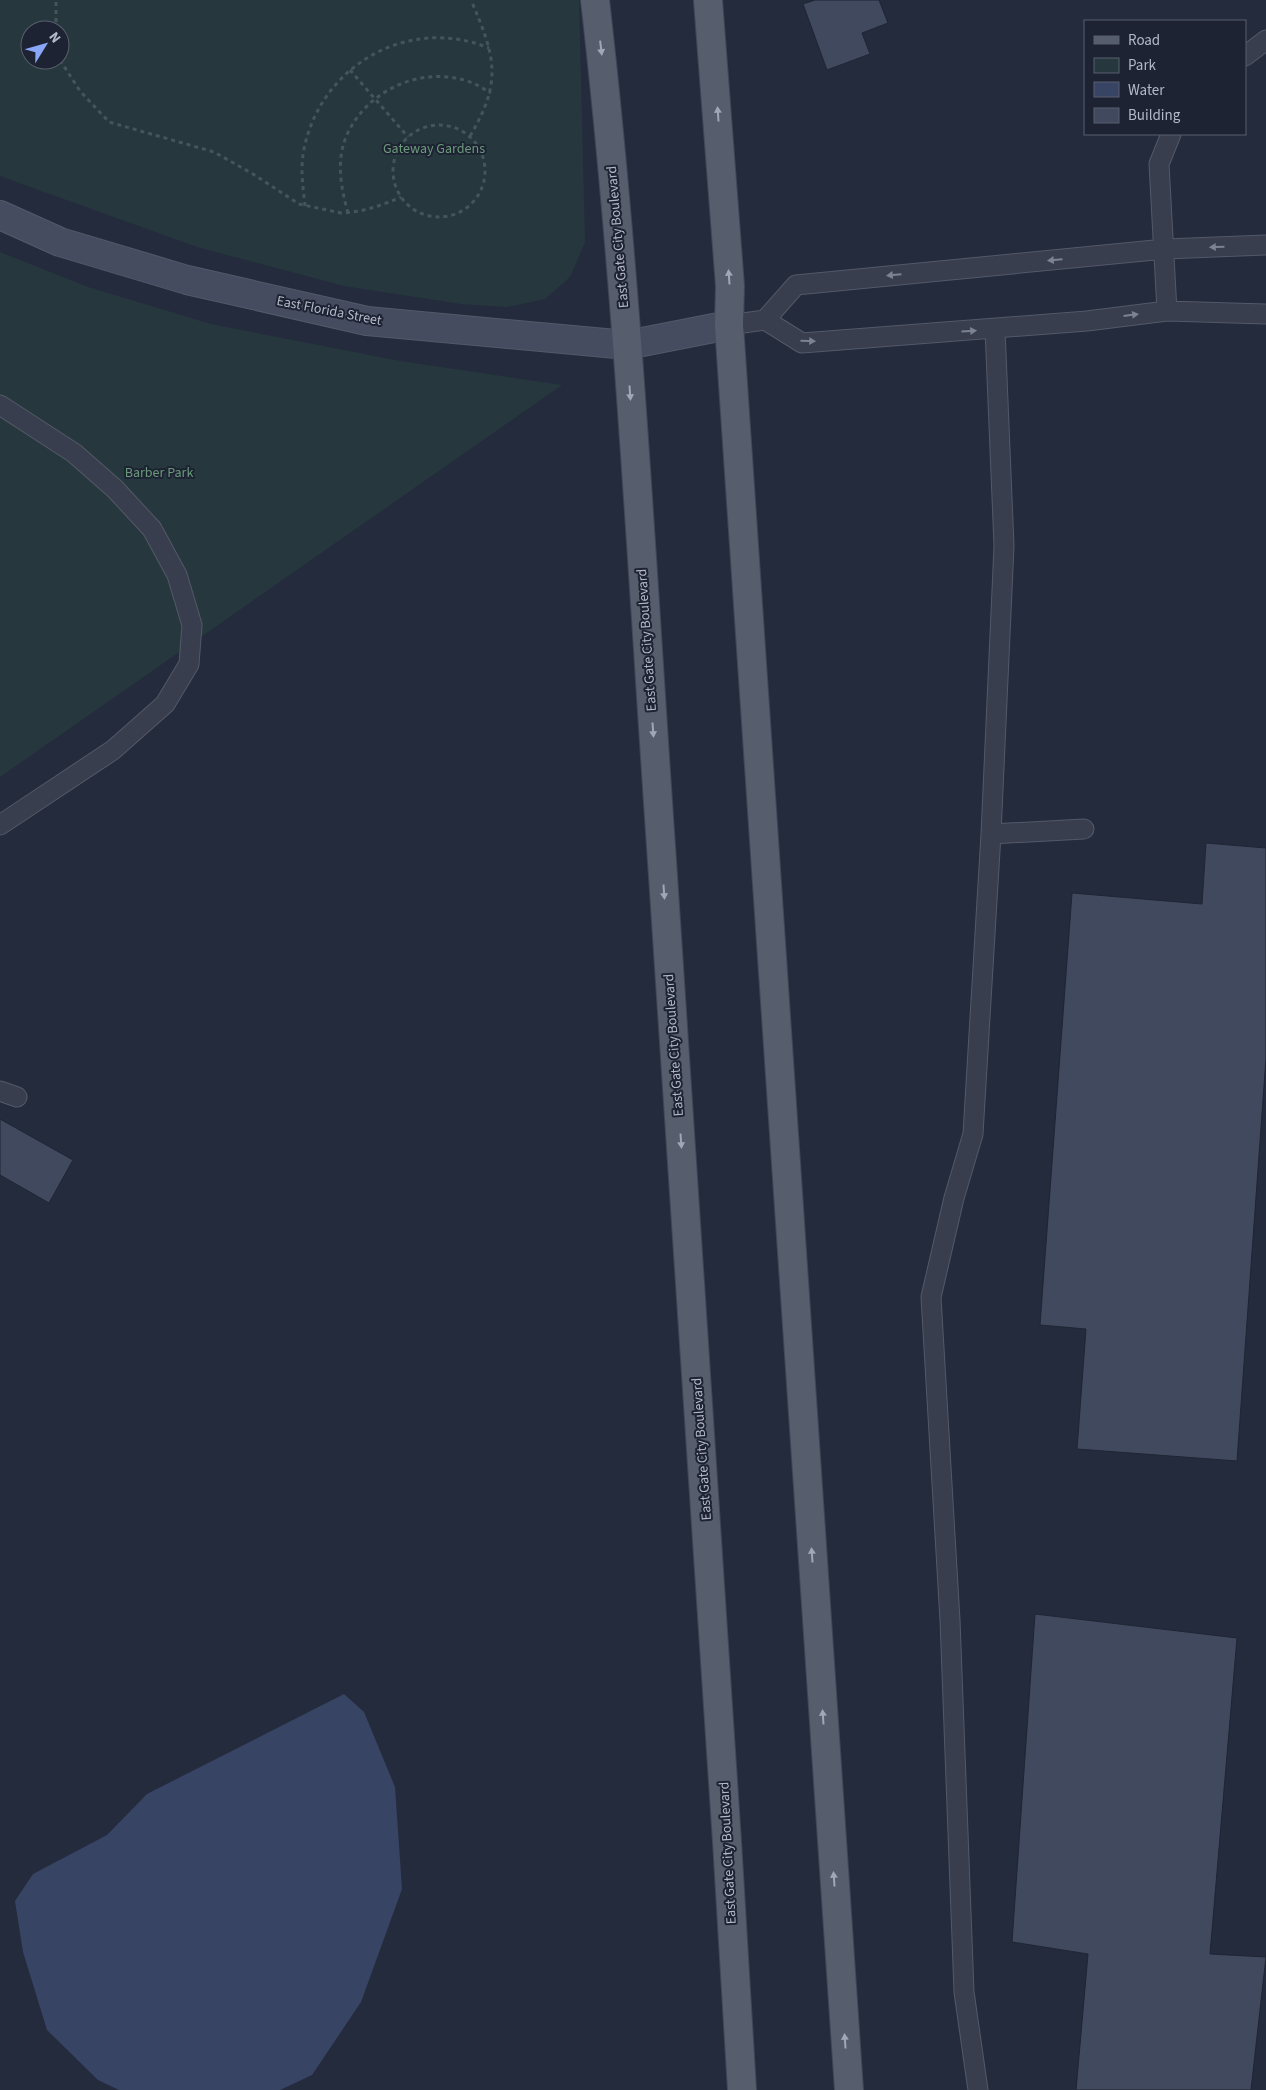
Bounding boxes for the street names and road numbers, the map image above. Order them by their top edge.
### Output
street label: East Gate City Boulevard [602,165,634,309]
street label: East Florida Street [275,291,383,331]
street label: East Gate City Boulevard [632,568,662,712]
street label: East Gate City Boulevard [659,973,689,1117]
street label: East Gate City Boulevard [687,1377,717,1521]
street label: East Gate City Boulevard [714,1781,742,1925]

